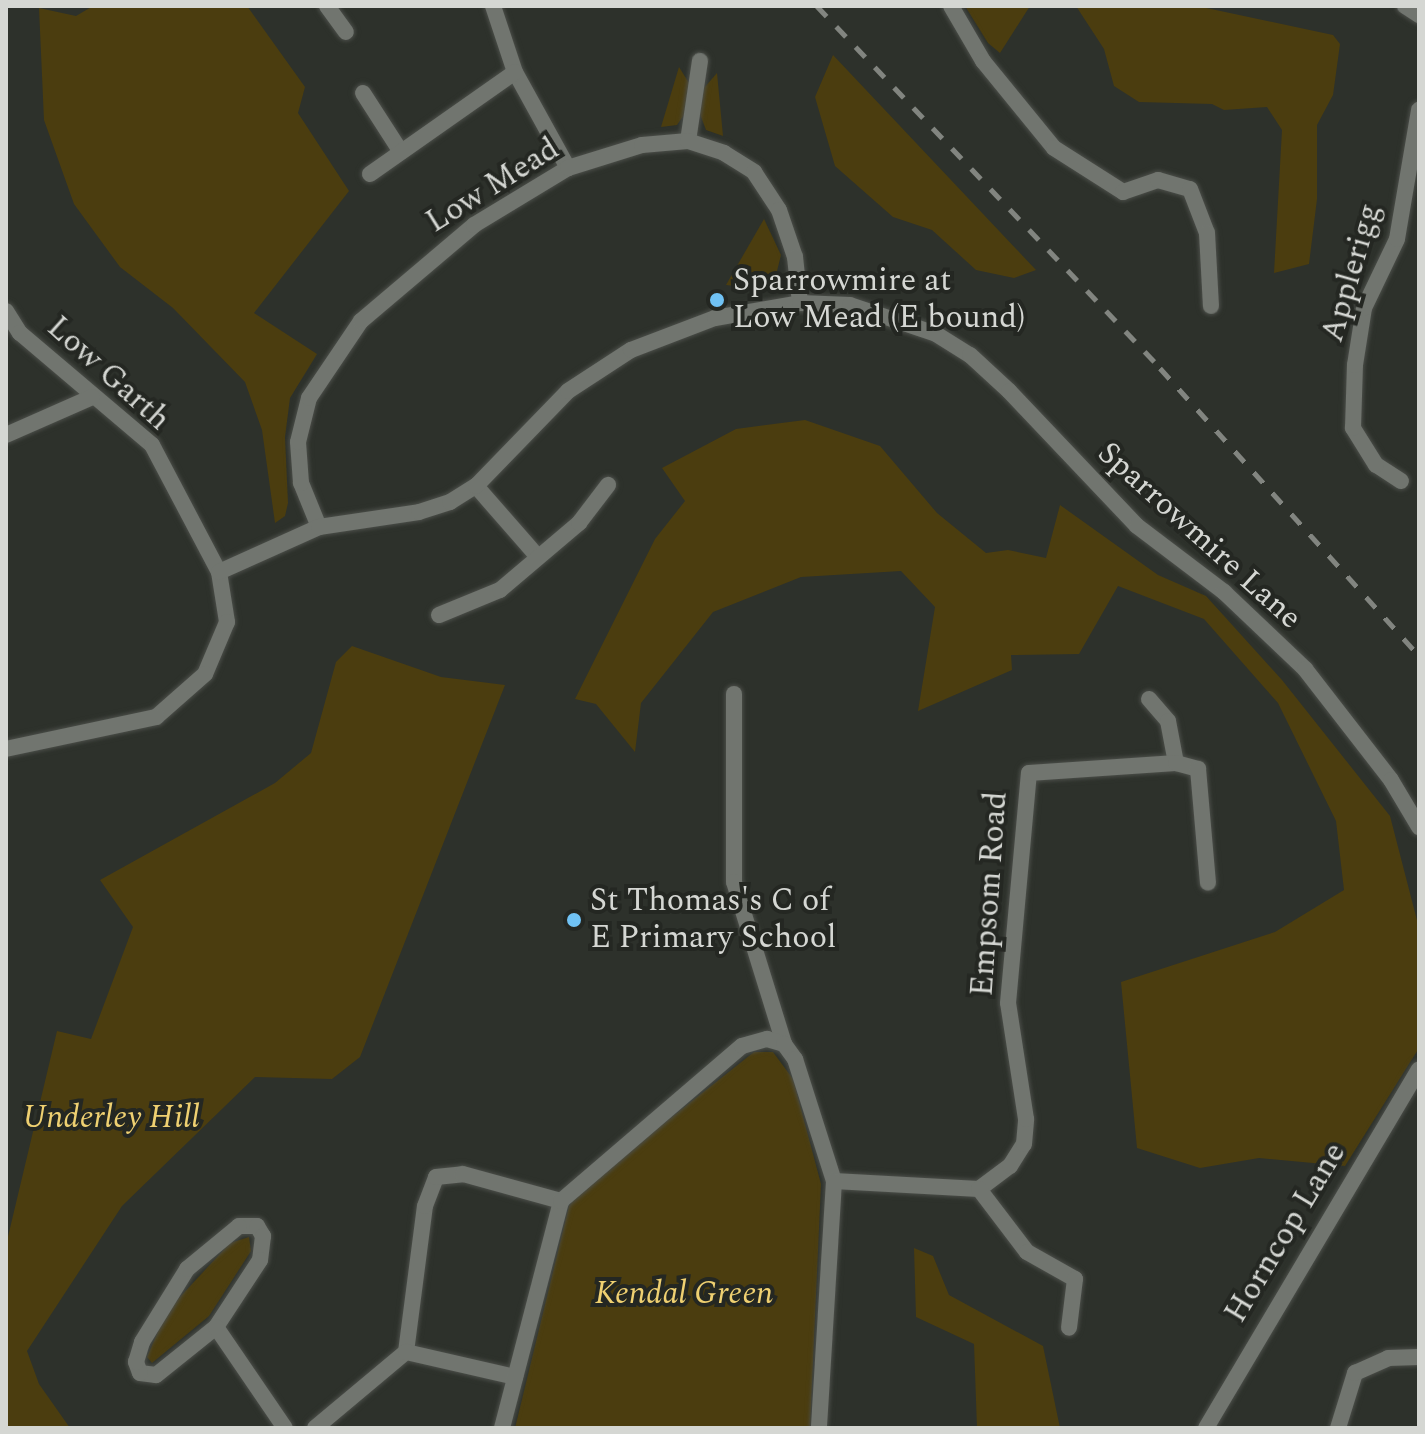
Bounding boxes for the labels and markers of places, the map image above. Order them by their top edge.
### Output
place label: Sparrowmire at Low Mead (E bound) [733,263,1025,338]
marker: Sparrowmire at Low Mead (E bound) [708,291,726,309]
place label: St Thomas's C of E Primary School [590,883,836,958]
marker: St Thomas's C of E Primary School [565,911,583,929]

